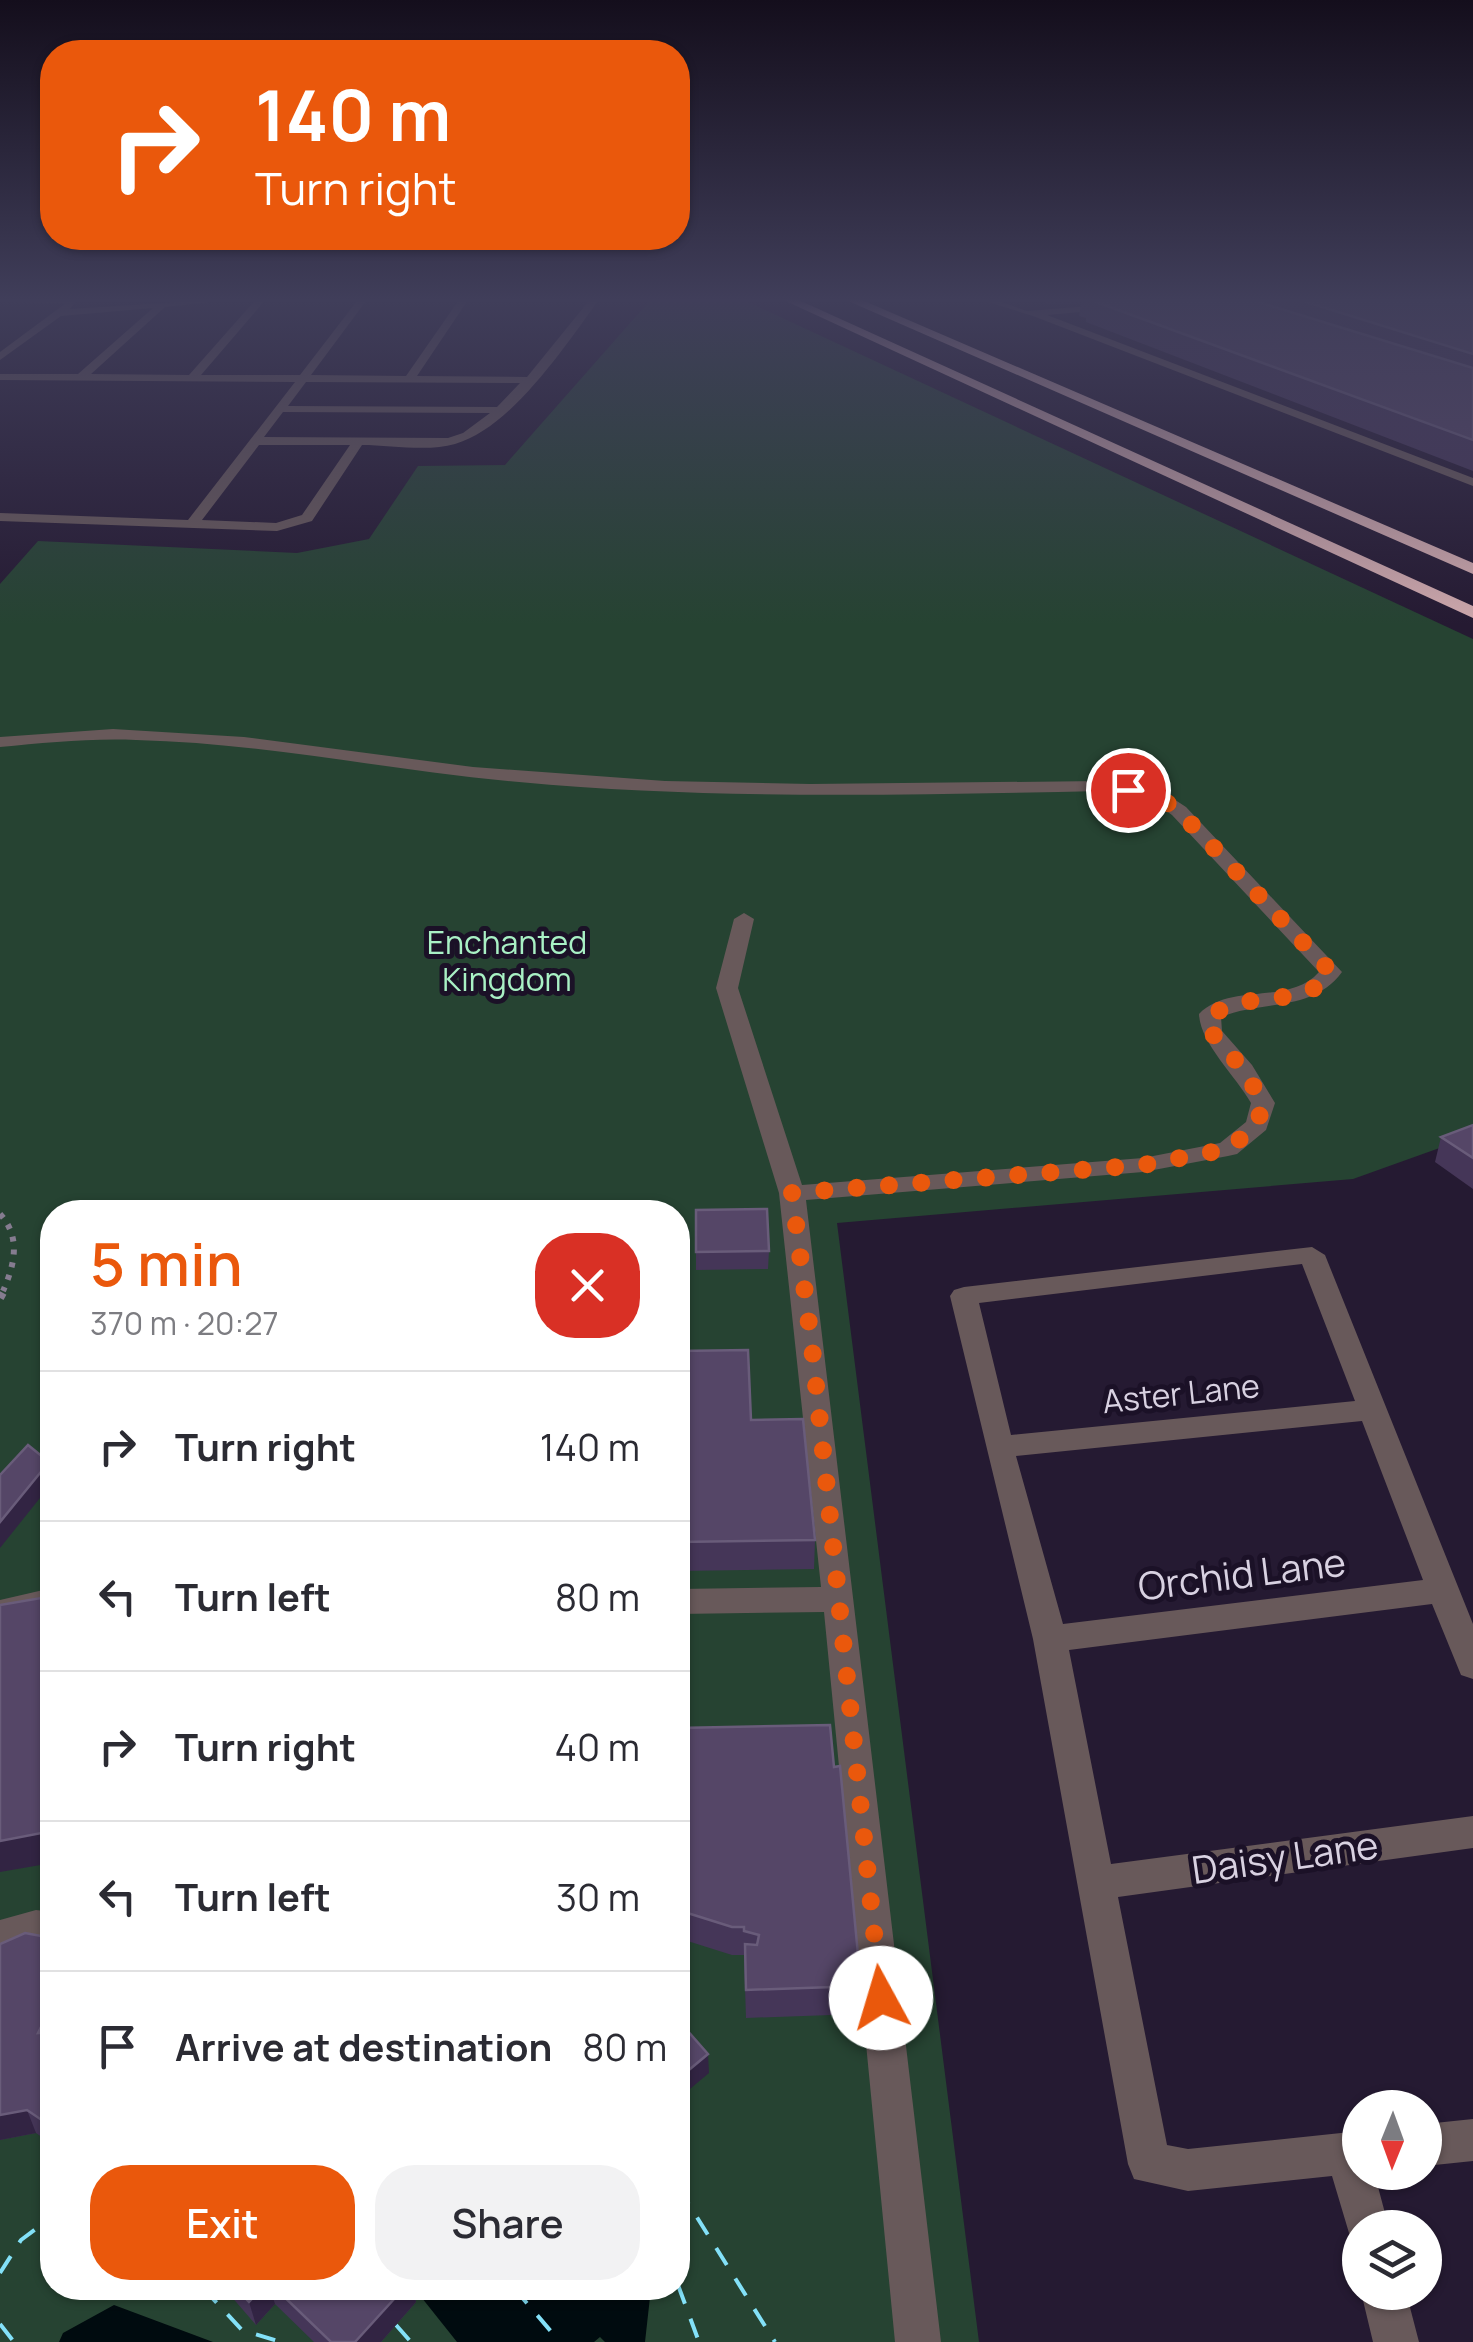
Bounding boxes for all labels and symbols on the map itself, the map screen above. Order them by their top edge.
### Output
pin [1086,748,1171,833]
park label: Enchanted Kingdom [427,920,587,1001]
street label: Aster Lane [1100,1363,1262,1423]
street label: Orchid Lane [1135,1534,1348,1612]
street label: Daisy Lane [1188,1817,1381,1895]
position arrow [829,1946,933,2050]
north arrow [1342,2090,1442,2190]

